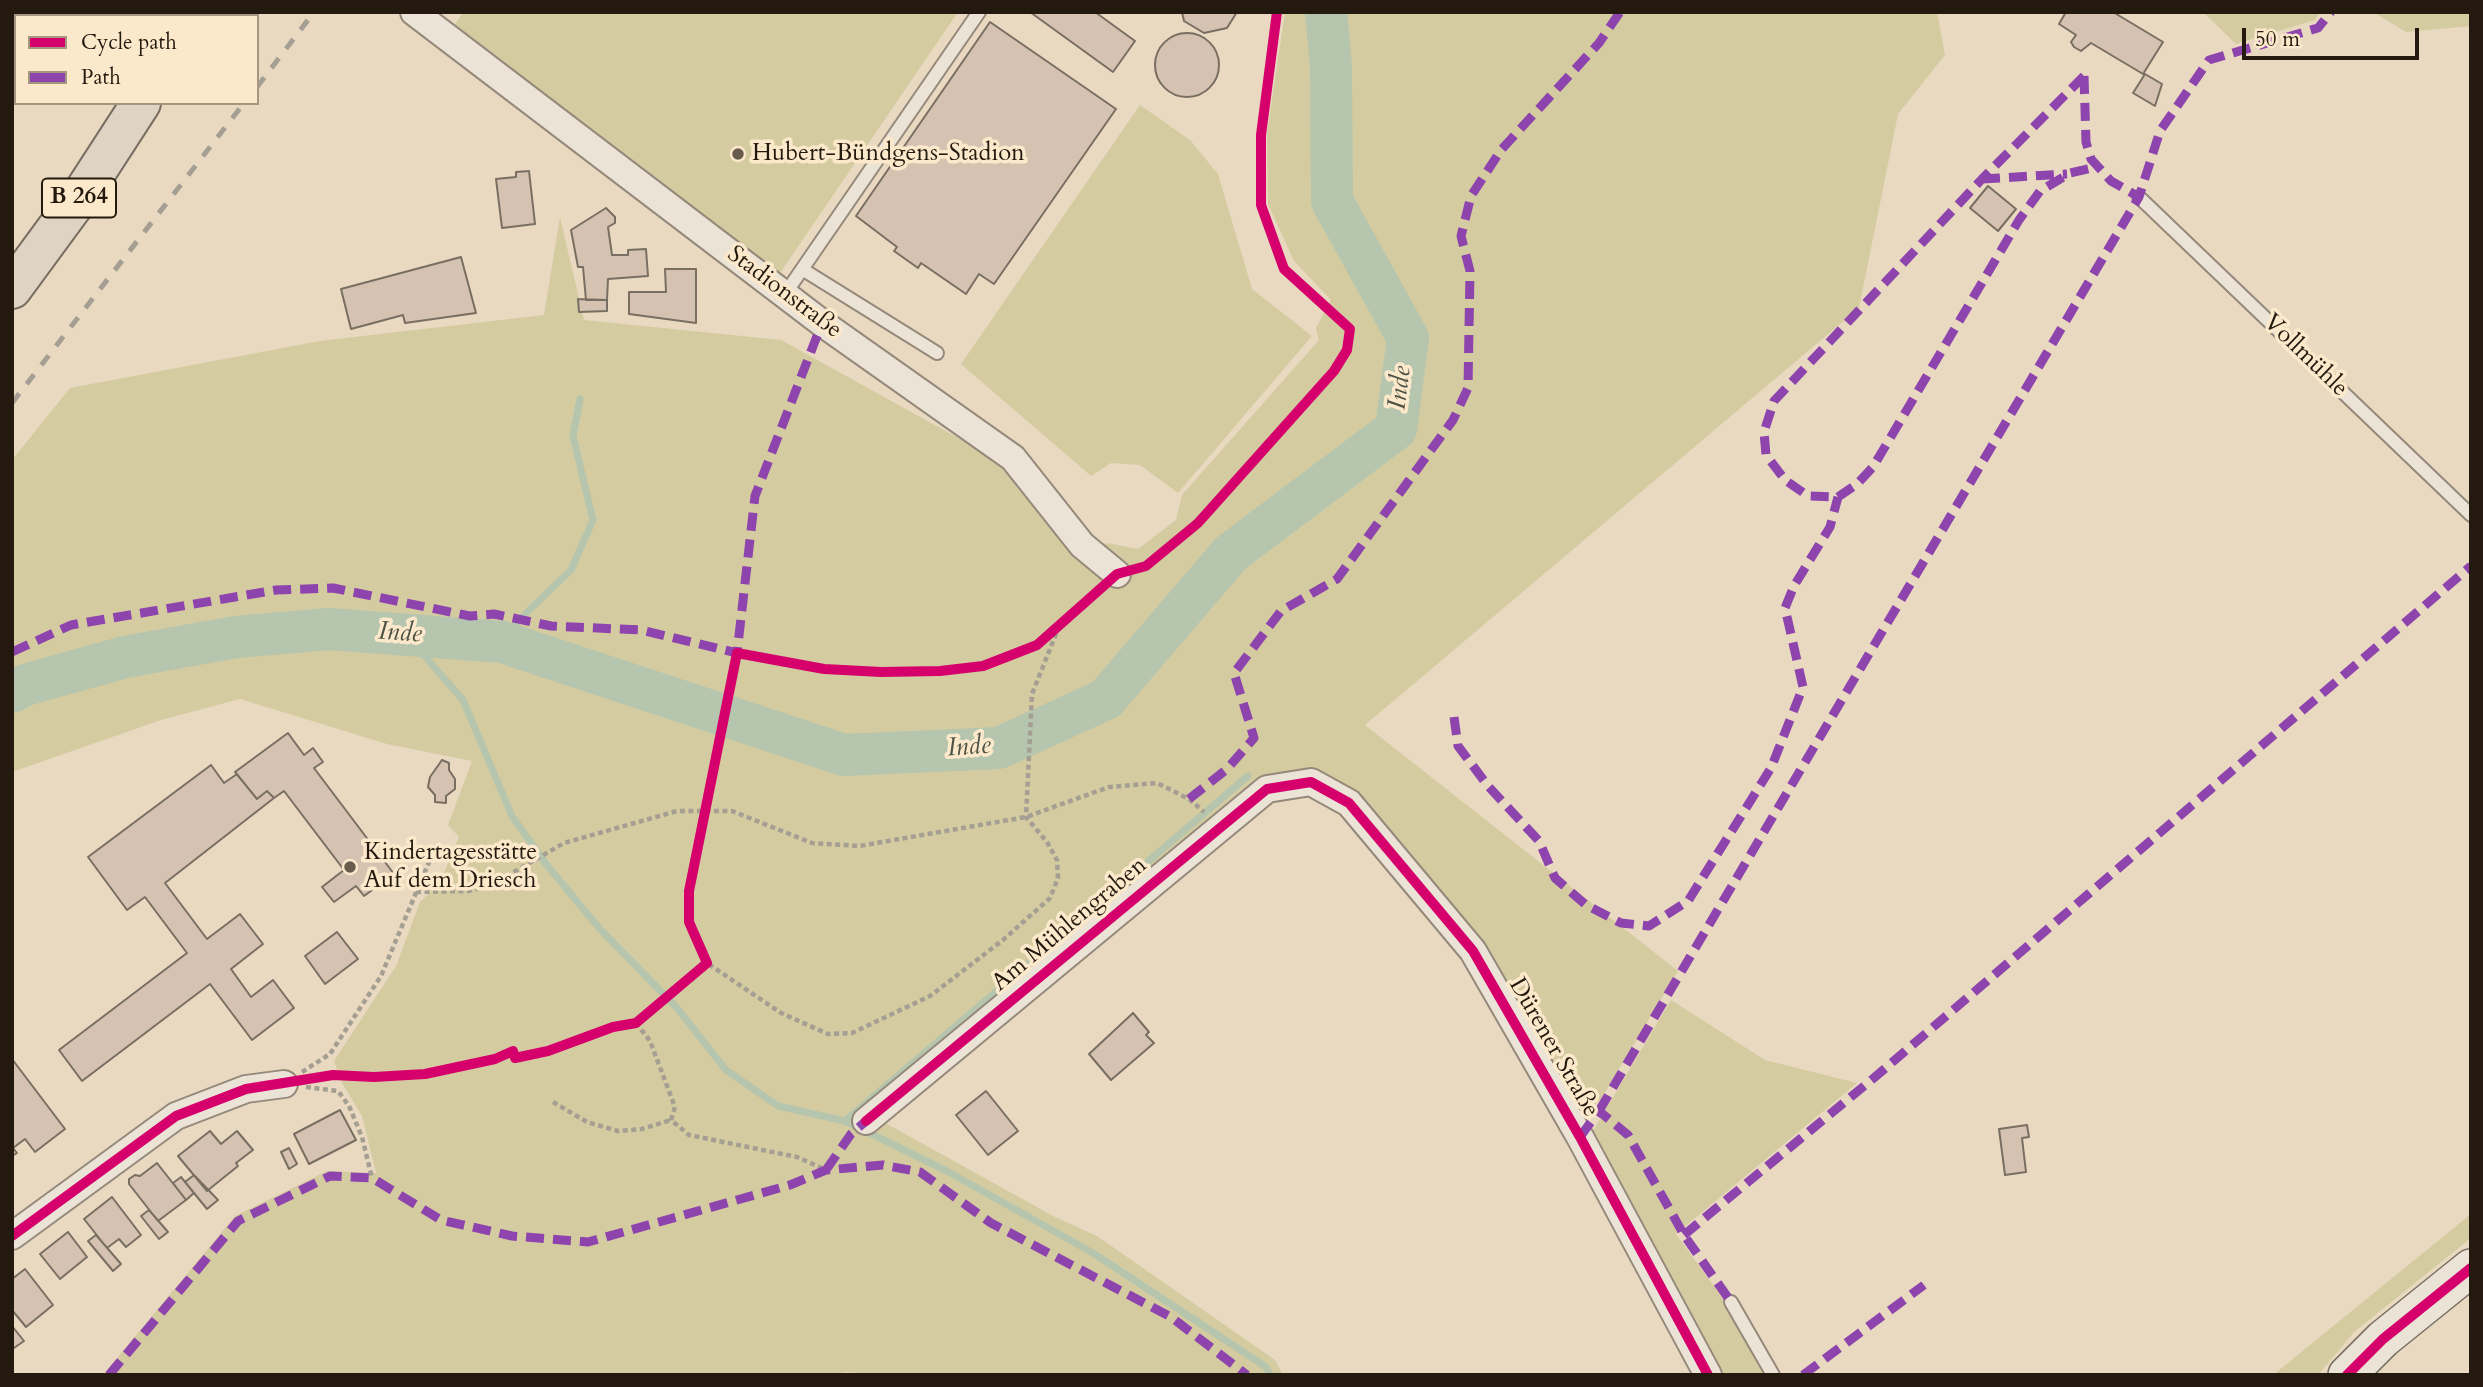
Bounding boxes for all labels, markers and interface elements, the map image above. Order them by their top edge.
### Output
legend [14,14,259,105]
scale bar [2245,14,2422,58]
text: 50 m [2255,25,2300,54]
text: Cycle path [81,28,177,57]
text: Path [81,63,121,92]
place label: Hubert-Bündgens-Stadion [752,140,1025,168]
marker: Hubert-Bündgens-Stadion [730,146,746,162]
road number: B 264 [42,178,116,218]
street label: Stadionstraße [721,241,847,345]
street label: Vollmühle [2257,309,2353,403]
water label: Inde [1383,364,1419,412]
water label: Inde [377,617,423,651]
water label: Inde [946,731,992,765]
place label: Kindertagesstätte Auf dem Driesch [364,839,537,895]
street label: Am Mühlengraben [987,852,1153,998]
marker: Kindertagesstätte Auf dem Driesch [342,859,358,875]
street label: Dürener Straße [1502,973,1604,1123]

